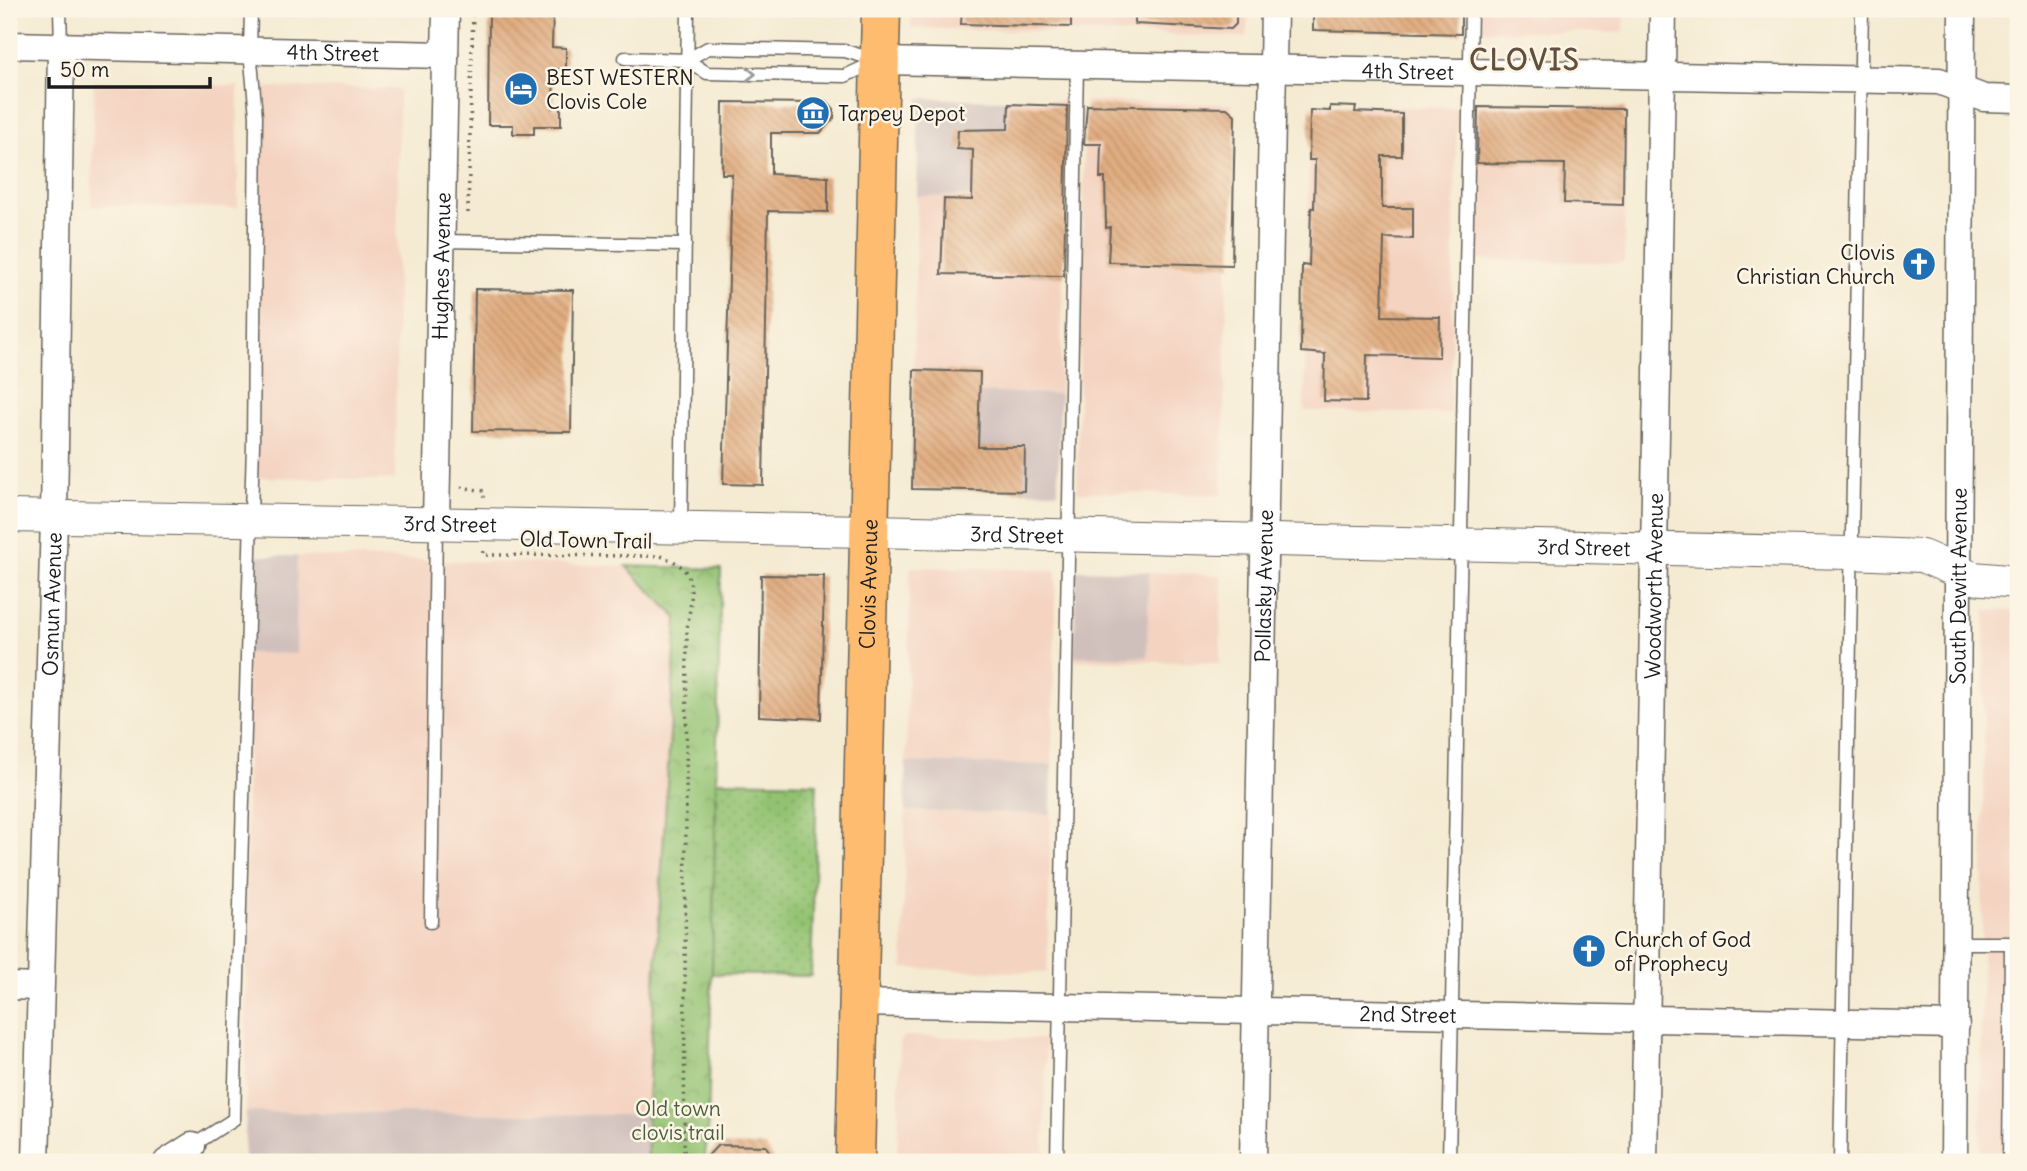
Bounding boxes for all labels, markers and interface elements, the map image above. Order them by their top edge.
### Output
street label: 4th Street [286,38,379,67]
district label: CLOVIS [1469,42,1581,78]
scale bar [49,46,210,90]
text: 50 m [60,56,109,83]
street label: 4th Street [1361,57,1454,85]
place label: BEST WESTERN Clovis Cole [546,64,694,115]
one-way arrow [746,66,757,82]
hotel icon: BEST WESTERN Clovis Cole [502,70,540,108]
museum icon: Tarpey Depot [794,94,832,132]
place label: Tarpey Depot [838,100,965,127]
street label: Hughes Avenue [426,192,456,340]
place label: Clovis Christian Church [1736,239,1895,290]
church icon: Clovis Christian Church [1900,245,1938,283]
street label: South Dewitt Avenue [1944,487,1972,685]
street label: Woodworth Avenue [1638,493,1669,679]
street label: 3rd Street [403,509,497,538]
street label: Pollasky Avenue [1249,509,1278,663]
street label: Clovis Avenue [853,519,883,650]
street label: 3rd Street [970,520,1064,549]
street label: Old Town Trail [519,525,653,555]
street label: Osmun Avenue [36,532,67,677]
street label: 3rd Street [1537,532,1631,562]
place label: Church of God of Prophecy [1614,926,1751,977]
church icon: Church of God of Prophecy [1570,932,1608,970]
street label: 2nd Street [1359,1000,1457,1028]
park label: Old town clovis trail [631,1095,725,1146]

